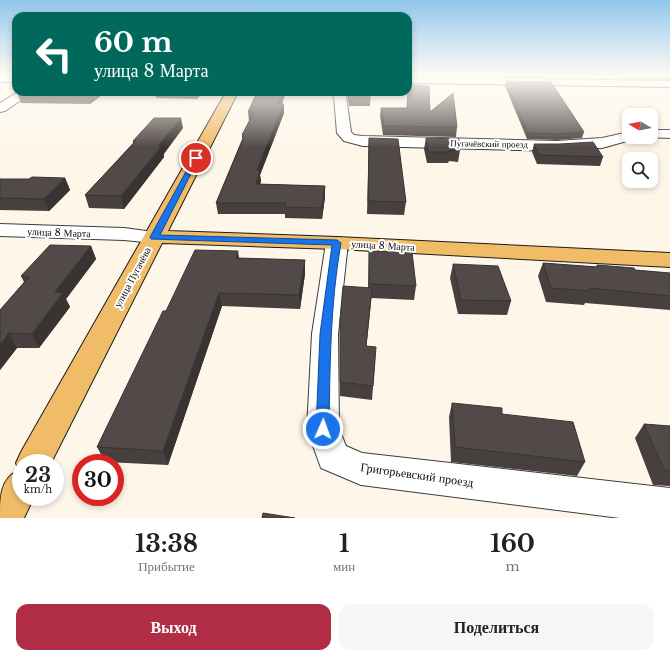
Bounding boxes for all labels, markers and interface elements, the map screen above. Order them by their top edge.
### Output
text: 60 m [94,25,172,60]
icon: left [28,28,80,80]
text: улица 8 Марта [94,60,209,82]
north arrow [622,108,658,144]
map controls [622,108,658,188]
street label: Пугачёвский проезд [450,137,528,150]
pin [179,141,213,175]
icon: arrive [185,147,207,169]
button: search [622,152,658,188]
street label: улица 8 Марта [27,225,92,240]
street label: улица 8 Марта [351,237,416,254]
street label: улица Пугачёва [111,244,154,310]
position arrow [302,408,344,450]
speed limit sign: 30 [72,454,124,506]
street label: Григорьевский проезд [360,459,474,490]
text: 23 [25,463,51,487]
text: km/h [24,483,52,496]
text: 13:38 [135,529,198,558]
text: 1 [339,529,349,558]
text: 160 [490,529,535,558]
text: Прибытие [138,558,195,575]
text: мин [333,558,355,575]
text: m [506,558,520,575]
button: Выход [16,604,331,650]
button: Поделиться [339,604,654,650]

